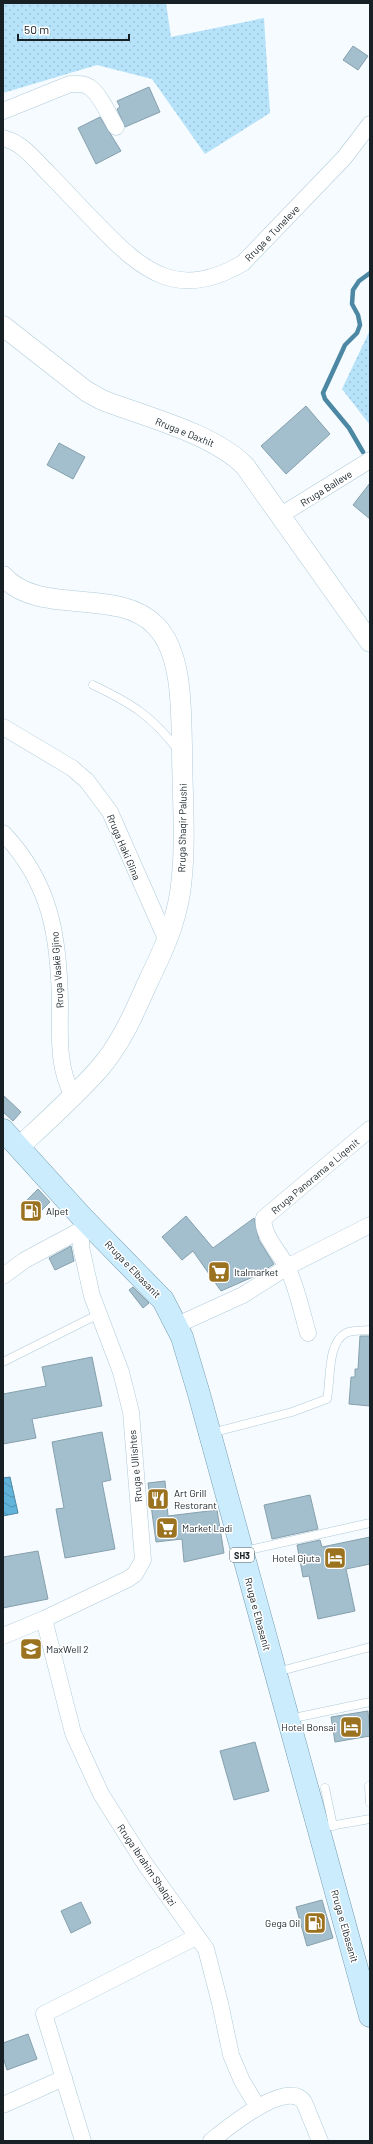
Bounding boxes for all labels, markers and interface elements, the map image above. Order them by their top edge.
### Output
scale bar [18,16,129,42]
text: 50 m [24,22,49,36]
street label: Rruga e Tuneleve [242,202,302,264]
street label: Rruga e Daxhit [154,415,217,449]
street label: Rruga Balleve [298,467,354,509]
street label: Rruga Shaqir Palushi [175,783,189,873]
street label: Rruga Haki Glina [105,812,143,882]
street label: Rruga Vaskë Gjino [48,931,66,1009]
street label: Rruga Panorama e Liqenit [268,1135,362,1216]
fuel station icon: Alpet [18,1198,44,1224]
place label: Alpet [46,1205,69,1217]
street label: Rruga e Elbasanit [103,1238,164,1301]
supermarket icon: Italmarket [206,1259,232,1285]
place label: Italmarket [234,1266,279,1278]
street label: Rruga e Ullishtes [126,1429,144,1503]
restaurant icon: Art Grill Restorant [145,1486,171,1512]
place label: Art Grill Restorant [174,1487,217,1511]
supermarket icon: Market Ladi [154,1515,180,1541]
place label: Market Ladi [182,1522,232,1534]
hotel icon: Hotel Gjuta [322,1545,348,1571]
road number: SH3 [230,1548,254,1562]
place label: Hotel Gjuta [272,1552,320,1564]
street label: Rruga e Elbasanit [242,1576,274,1652]
school or university icon: MaxWell 2 [18,1636,44,1662]
place label: MaxWell 2 [46,1643,89,1655]
hotel icon: Hotel Bonsai [338,1714,364,1740]
place label: Hotel Bonsai [281,1721,336,1733]
street label: Rruga Ibrahim Shalqizi [115,1822,179,1908]
street label: Rruga e Elbasanit [329,1888,361,1964]
fuel station icon: Gega Oil [302,1910,328,1936]
place label: Gega Oil [265,1917,300,1929]

